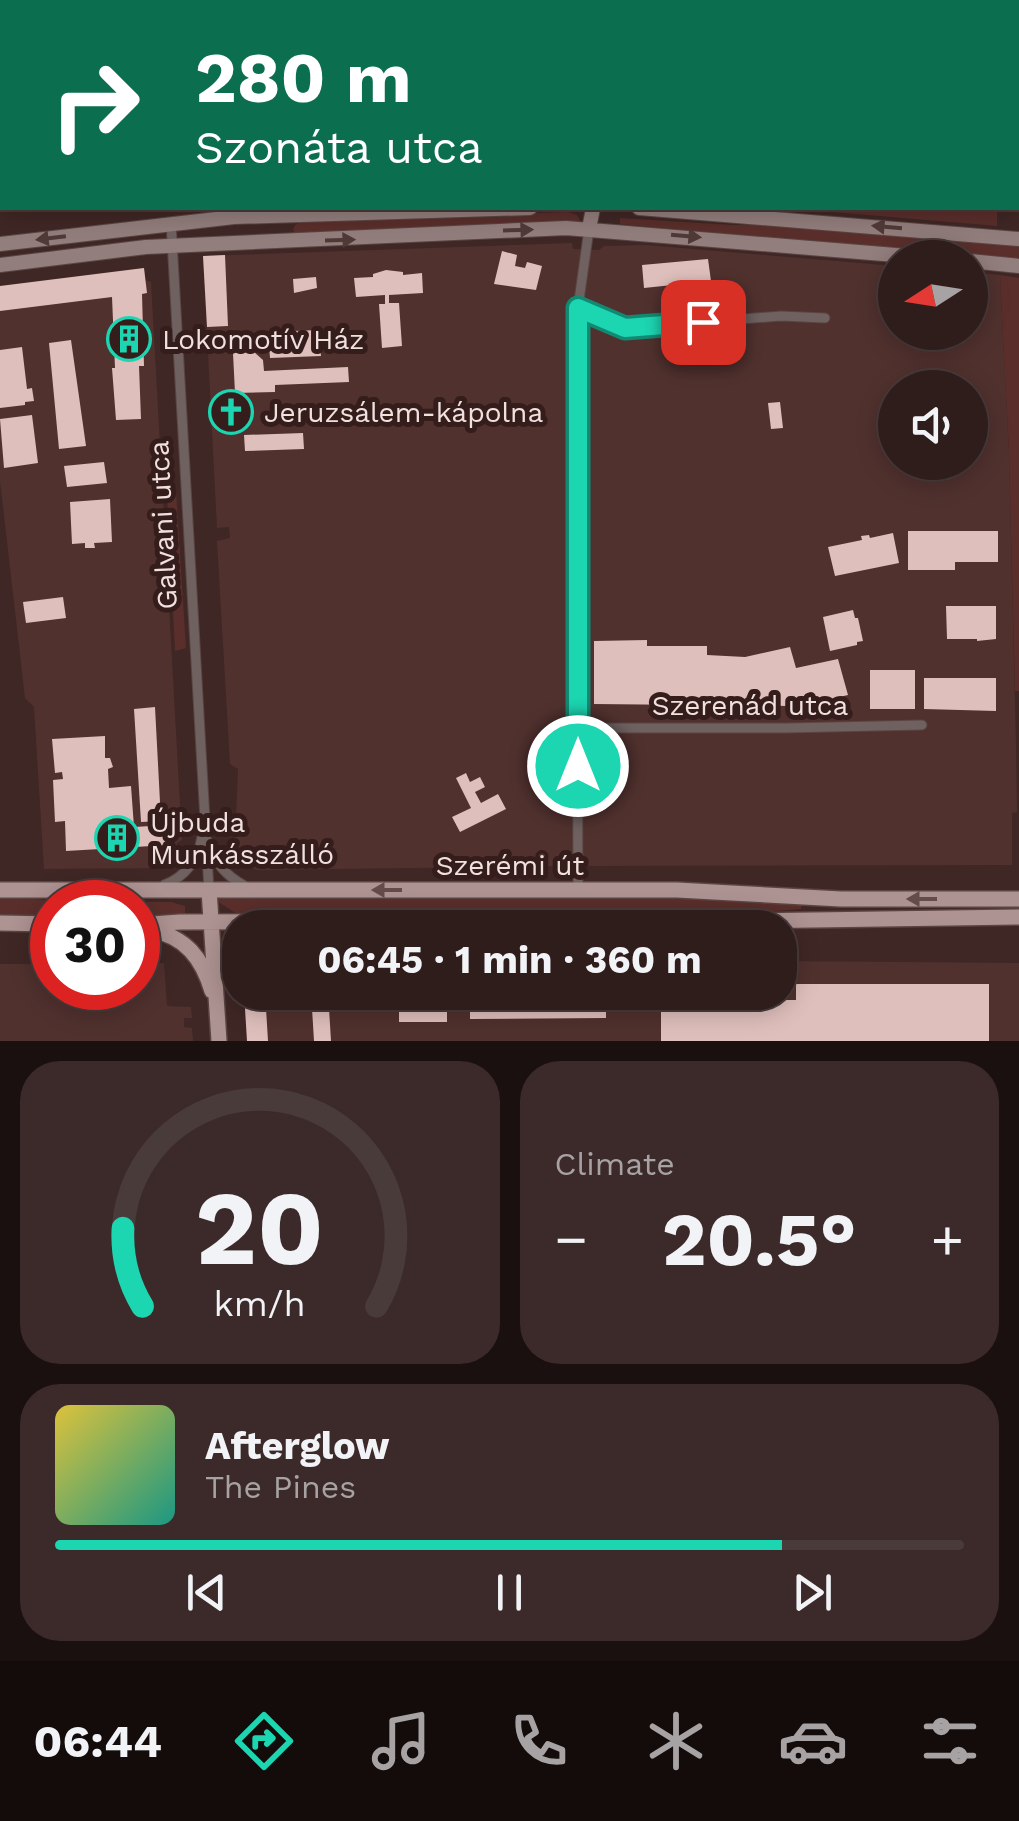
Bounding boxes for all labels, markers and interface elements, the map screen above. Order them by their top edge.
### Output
text: 280 m [195,37,412,119]
icon: right [30,40,160,170]
text: Szonáta utca [195,121,483,174]
one-way arrow [871,219,902,235]
one-way arrow [503,221,535,237]
one-way arrow [671,229,703,245]
one-way arrow [34,230,66,246]
one-way arrow [325,231,357,247]
north arrow [878,240,988,350]
map controls [878,240,988,480]
pin [661,280,746,365]
icon: arrive [676,295,731,350]
building icon: Lokomotív Ház [106,316,152,362]
place label: Lokomotív Ház [162,323,364,356]
button: sound [878,370,988,480]
church icon: Jeruzsálem-kápolna [208,389,254,435]
place label: Jeruzsálem-kápolna [264,396,543,429]
street label: Galvani utca [142,440,184,610]
street label: Szerenád utca [652,689,848,722]
position arrow [526,714,630,818]
place label: Újbuda Munkásszálló [150,806,334,871]
building icon: Újbuda Munkásszálló [94,815,140,861]
street label: Szerémi út [436,849,585,882]
speed limit sign: 30 [30,880,160,1010]
one-way arrow [370,882,402,898]
one-way arrow [905,891,937,907]
text: 06:45 · 1 min · 360 m [317,938,702,982]
text: Climate [555,1145,675,1183]
text: 20 [195,1167,324,1289]
text: 20.5° [662,1195,857,1283]
text: − [555,1207,588,1271]
text: + [931,1207,964,1271]
text: km/h [214,1283,306,1325]
text: Afterglow [205,1424,390,1468]
text: The Pines [205,1468,356,1506]
icon: previous [179,1565,234,1620]
icon: pause [482,1565,537,1620]
icon: next [785,1565,840,1620]
icon: directions [229,1706,299,1776]
icon: music [366,1706,436,1776]
icon: phone [504,1706,574,1776]
icon: climate [641,1706,711,1776]
icon: car [778,1706,848,1776]
icon: filters [915,1706,985,1776]
text: 06:44 [34,1715,162,1768]

